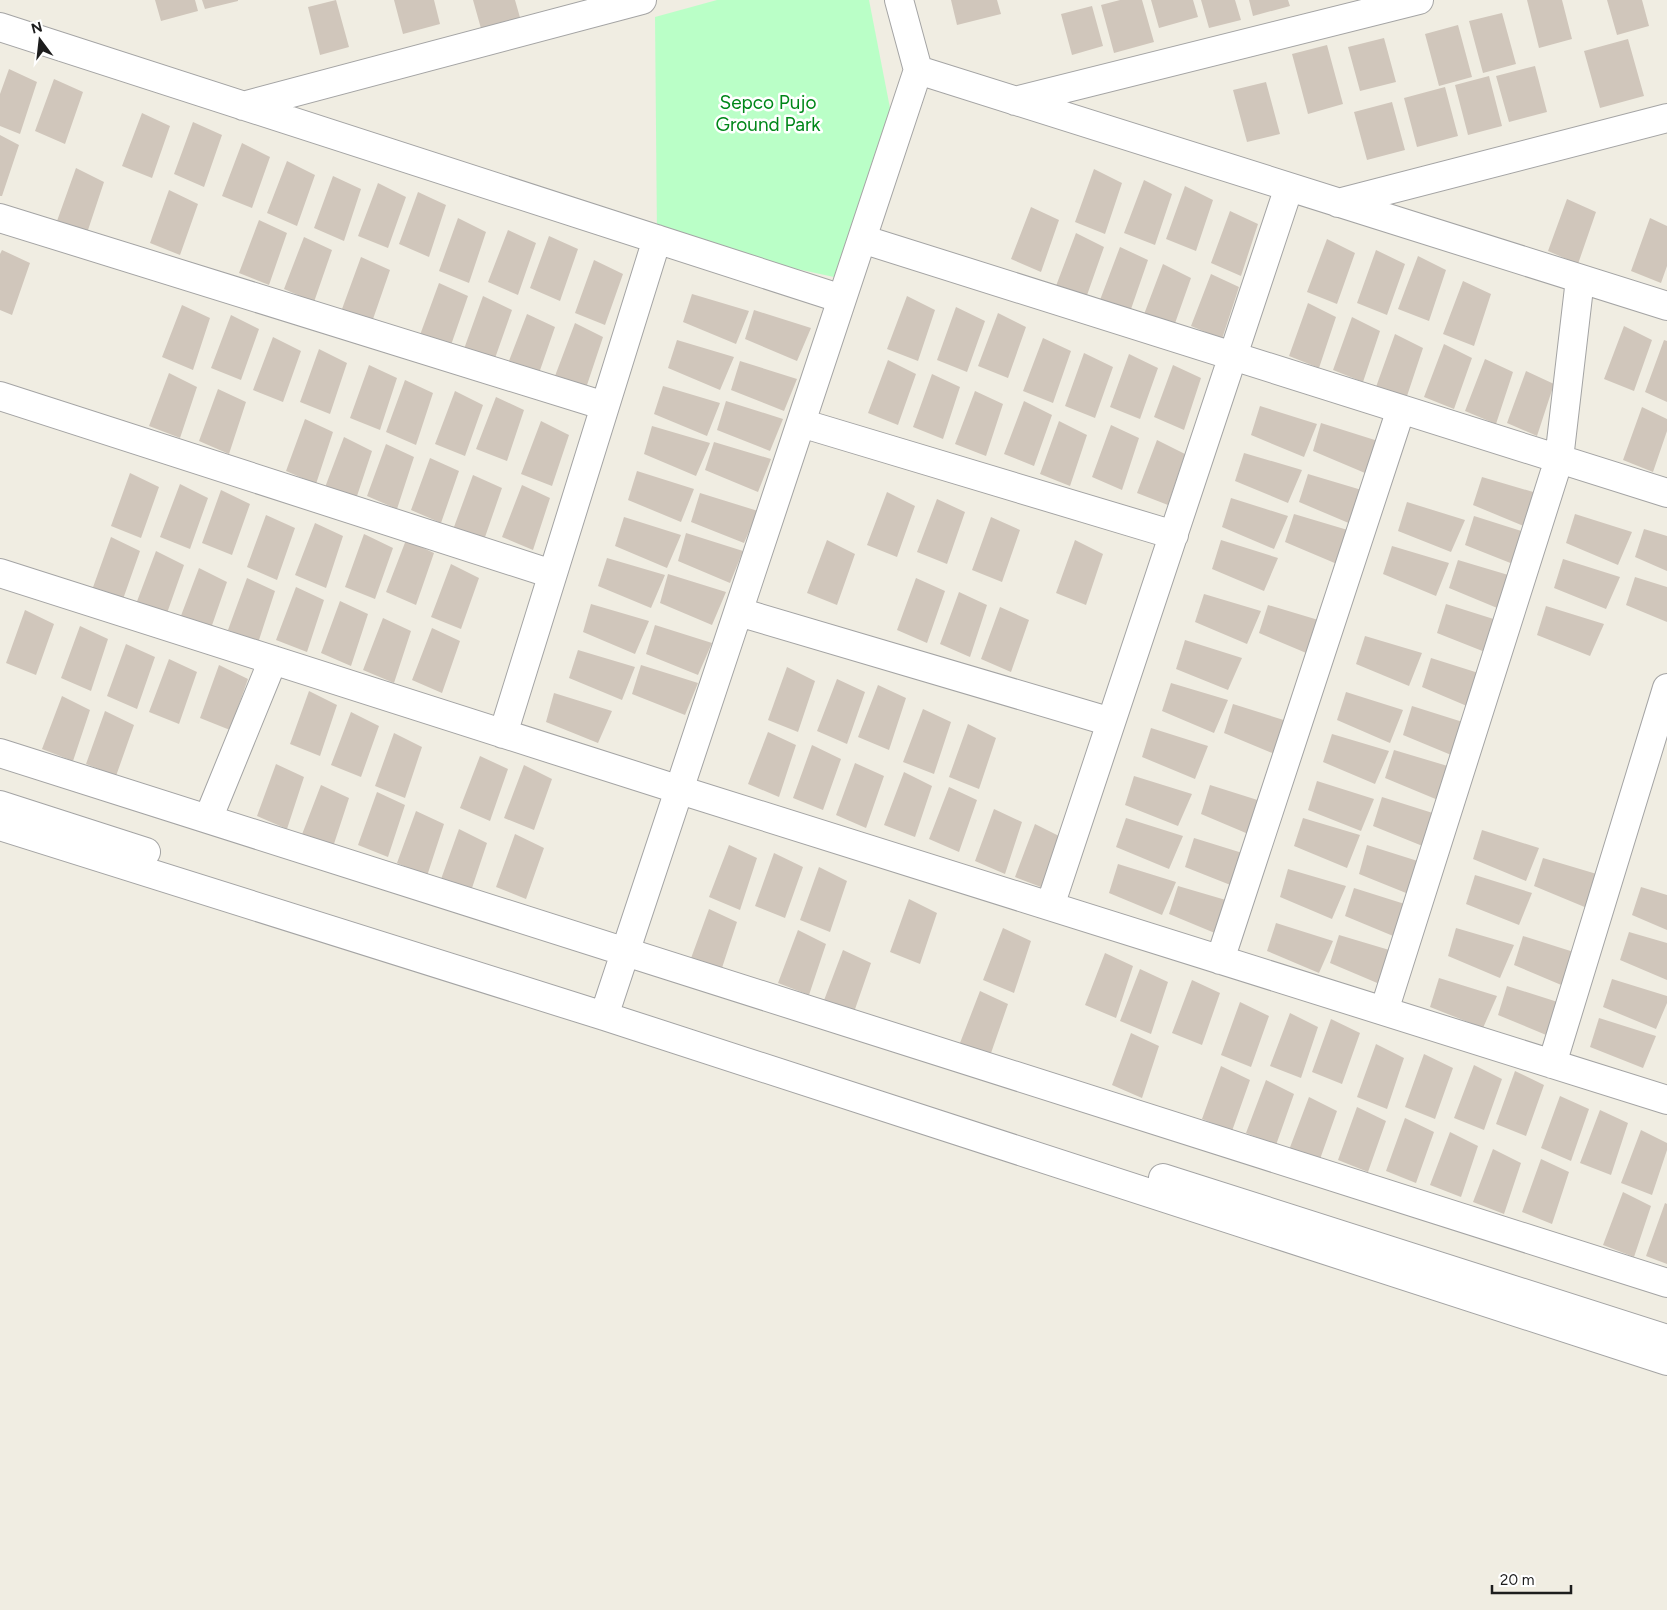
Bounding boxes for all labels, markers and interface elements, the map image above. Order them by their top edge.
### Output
north arrow [15,15,65,65]
text: N [29,18,44,38]
park label: Sepco Pujo Ground Park [715,91,821,136]
scale bar [1492,1562,1571,1594]
text: 20 m [1500,1571,1534,1589]

